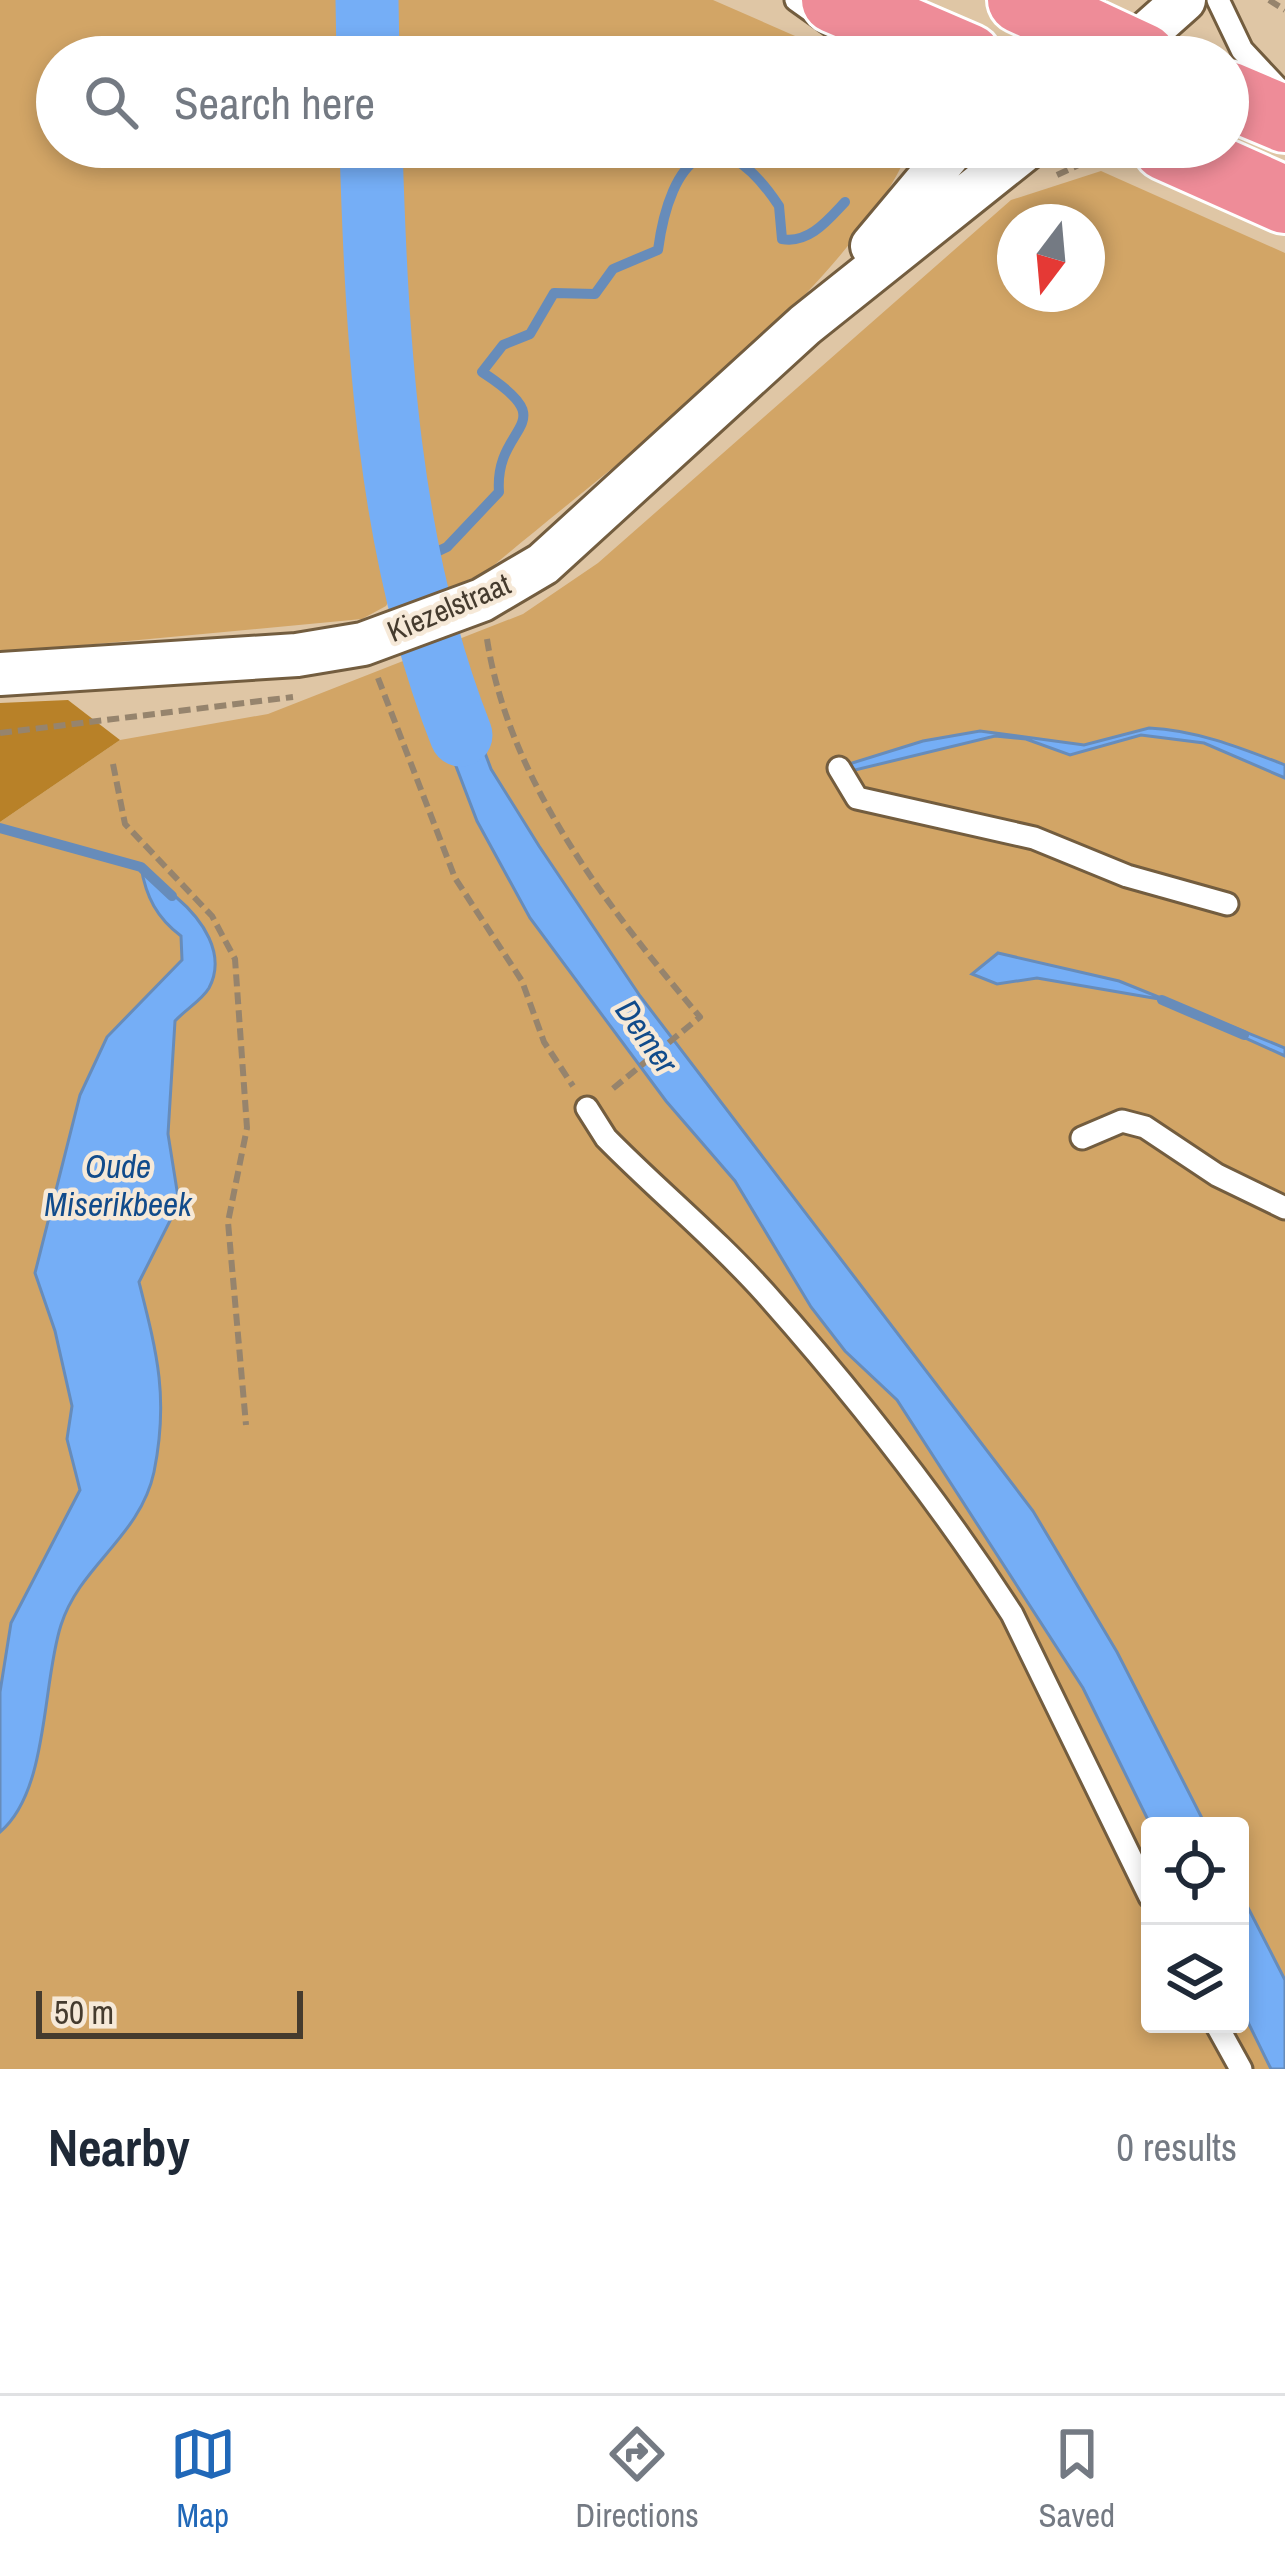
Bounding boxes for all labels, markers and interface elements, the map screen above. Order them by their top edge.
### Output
search box [36,36,1249,168]
icon: search [78,69,144,135]
text: Search here [174,72,375,133]
north arrow [997,204,1105,312]
street label: Kiezelstraat [381,563,516,651]
water label: Demer [606,990,689,1083]
water label: Oude Miserikbeek [44,1144,193,1226]
map controls [1141,1817,1249,2033]
button: locate [1141,1817,1249,1925]
button: layers [1141,1925,1249,2033]
scale bar [36,1985,303,2038]
text: 50 m [54,1990,114,2034]
text: Nearby [48,2113,190,2182]
text: 0 results [1116,2121,1237,2173]
tab: Map [170,2421,236,2537]
tab: Directions [575,2421,699,2537]
tab: Saved [1038,2421,1115,2537]

